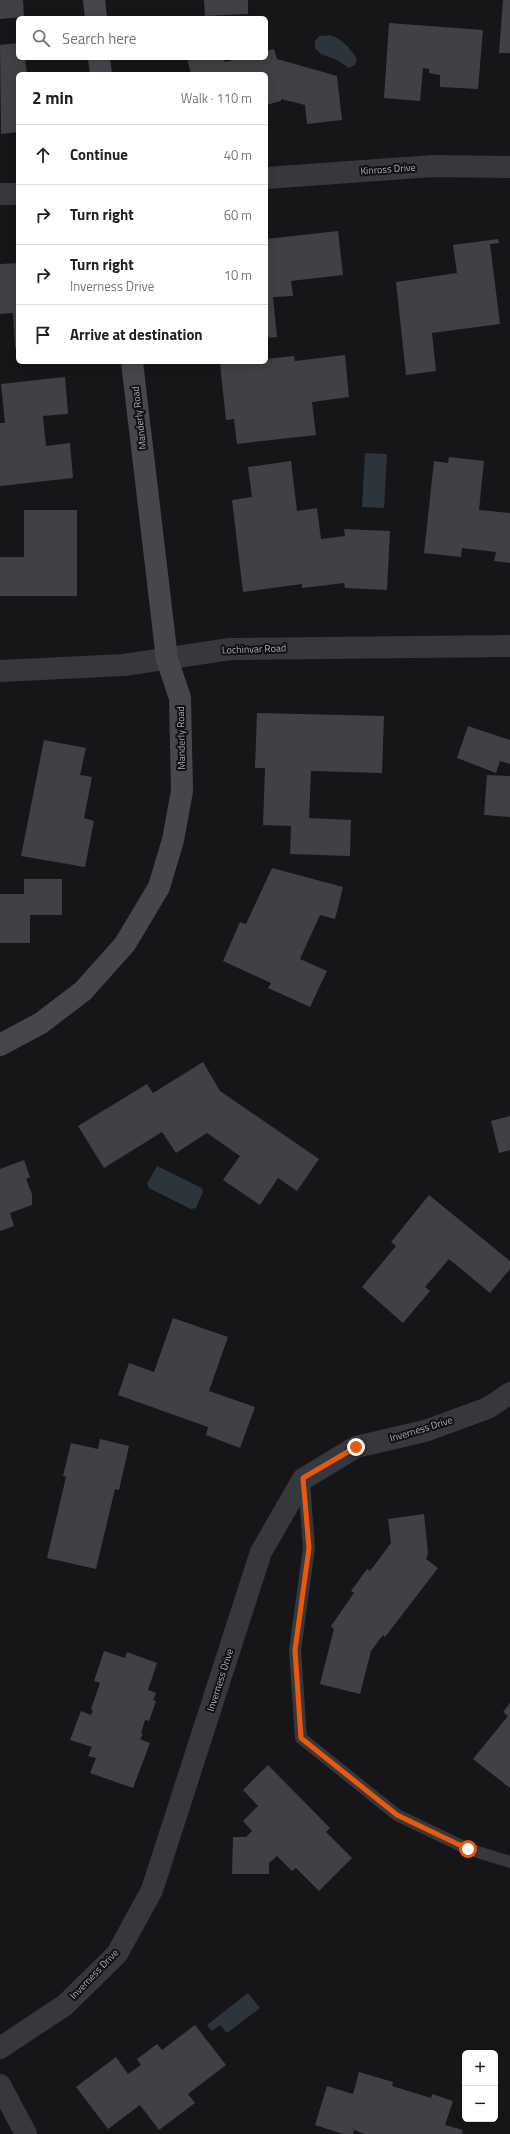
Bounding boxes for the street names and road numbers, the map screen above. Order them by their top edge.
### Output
street label: Kinross Drive [360,160,416,178]
street label: Manderly Road [128,386,150,450]
street label: Lochinvar Road [222,640,286,658]
street label: Manderly Road [173,706,189,770]
street label: Inverness Drive [388,1412,454,1446]
street label: Inverness Drive [203,1647,237,1713]
street label: Inverness Drive [66,1945,122,2003]

